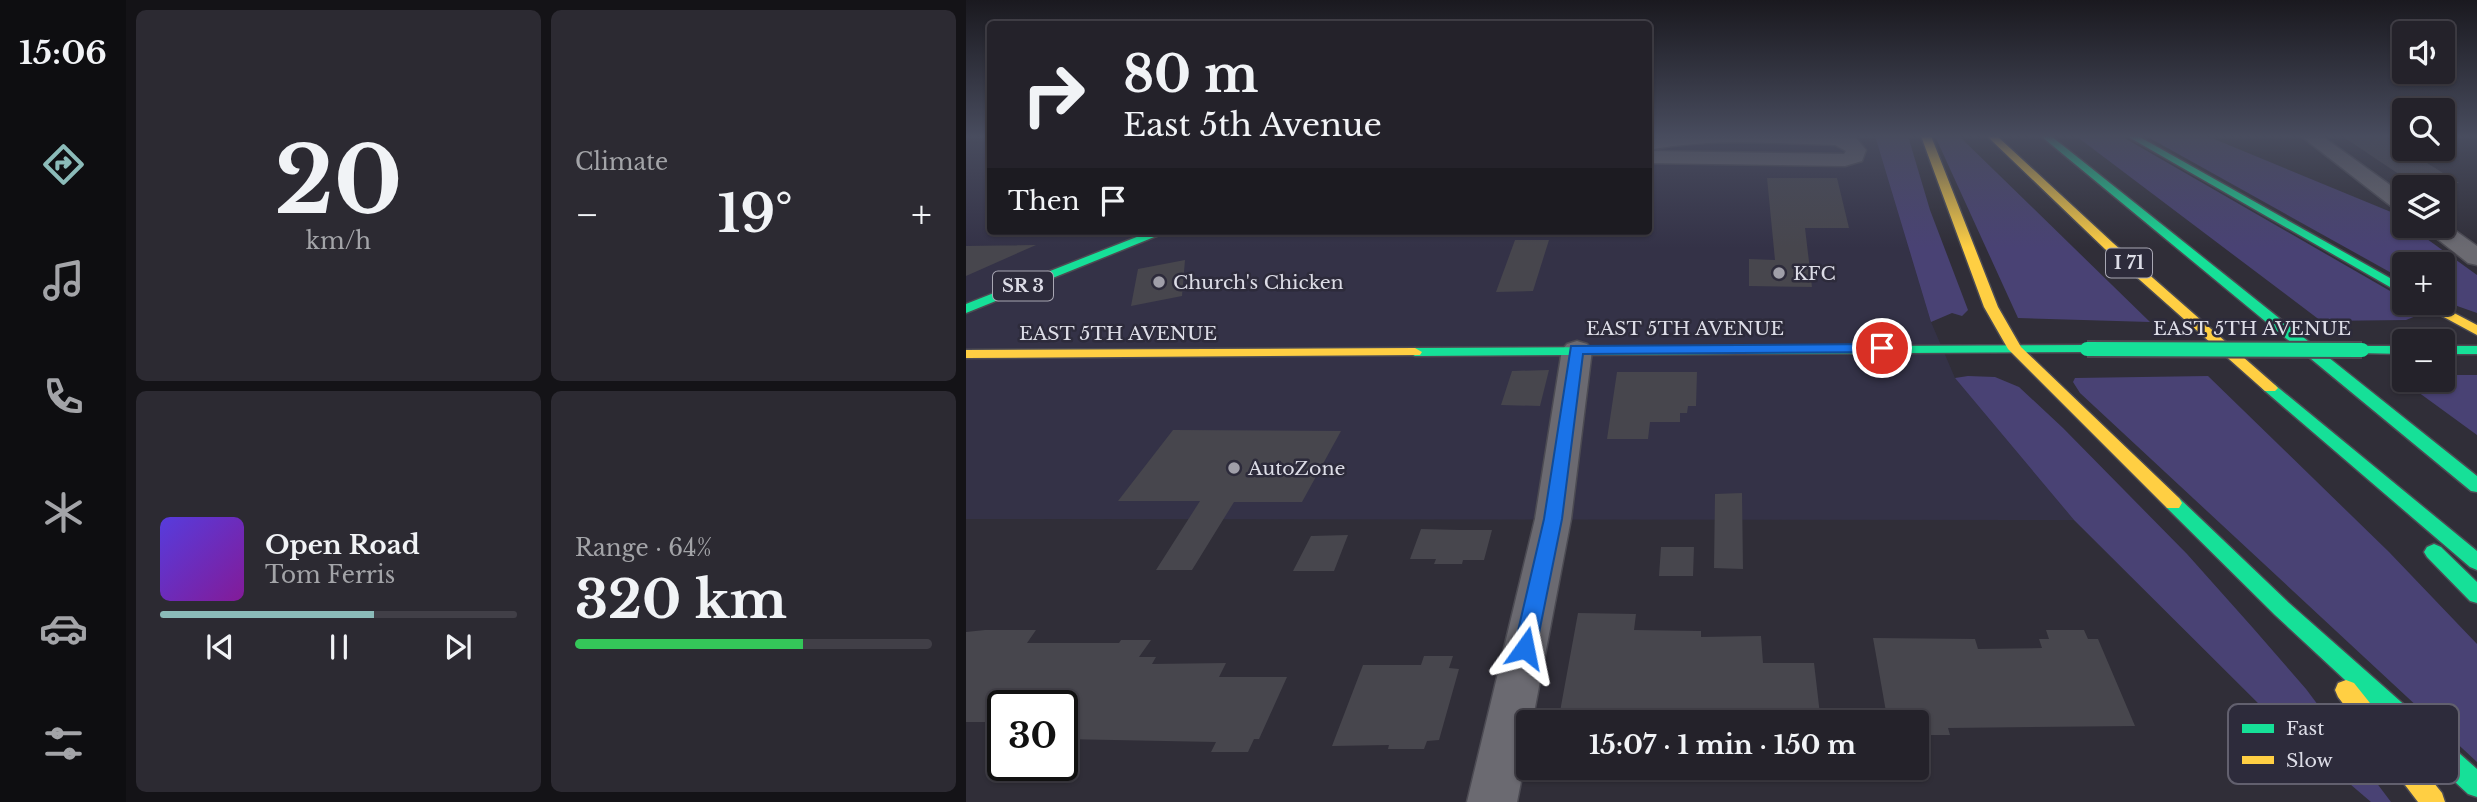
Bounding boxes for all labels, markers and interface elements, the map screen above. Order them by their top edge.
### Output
map controls [2392,21,2455,392]
button: sound [2392,21,2455,84]
text: 15:06 [19,33,107,73]
text: 80 m [1123,44,1258,105]
icon: right [1008,49,1099,140]
button: search [2392,98,2455,161]
text: East 5th Avenue [1123,105,1382,145]
text: 20 [275,125,402,238]
icon: directions [39,140,88,189]
text: Climate [575,148,668,176]
button: layers [2392,175,2455,238]
text: 19° [718,182,793,246]
icon: arrive [1094,182,1132,220]
text: Then [1008,185,1080,217]
text: − [575,191,599,238]
text: + [911,191,932,238]
text: km/h [306,227,371,255]
road number: I 71 [2106,248,2152,278]
button: + [2392,252,2455,315]
icon: music [39,256,88,305]
place label: KFC [1793,262,1836,285]
marker: KFC [1771,265,1787,281]
place label: Church's Chicken [1173,271,1344,294]
road number: SR 3 [993,272,1053,300]
marker: Church's Chicken [1151,274,1167,290]
street label: EAST 5TH AVENUE [1586,317,1784,340]
street label: EAST 5TH AVENUE [2153,317,2351,340]
pin [1852,318,1912,378]
street label: EAST 5TH AVENUE [1019,322,1217,345]
icon: arrive [1863,329,1901,367]
button: − [2392,329,2455,392]
icon: phone [39,372,88,421]
place label: AutoZone [1247,457,1345,480]
marker: AutoZone [1226,460,1242,476]
icon: climate [39,488,88,537]
text: Open Road [265,529,420,561]
text: Range · 64% [575,534,712,562]
text: Tom Ferris [265,561,395,589]
text: 320 km [575,568,787,632]
icon: car [39,604,88,653]
position arrow [1488,611,1562,685]
icon: previous [201,628,239,666]
icon: pause [320,628,358,666]
icon: next [439,628,477,666]
speed limit sign: 30 [987,690,1078,781]
legend [2228,704,2459,784]
text: Fast [2286,717,2325,740]
icon: filters [39,719,88,768]
text: 15:07 · 1 min · 150 m [1589,729,1856,761]
text: Slow [2286,749,2333,772]

